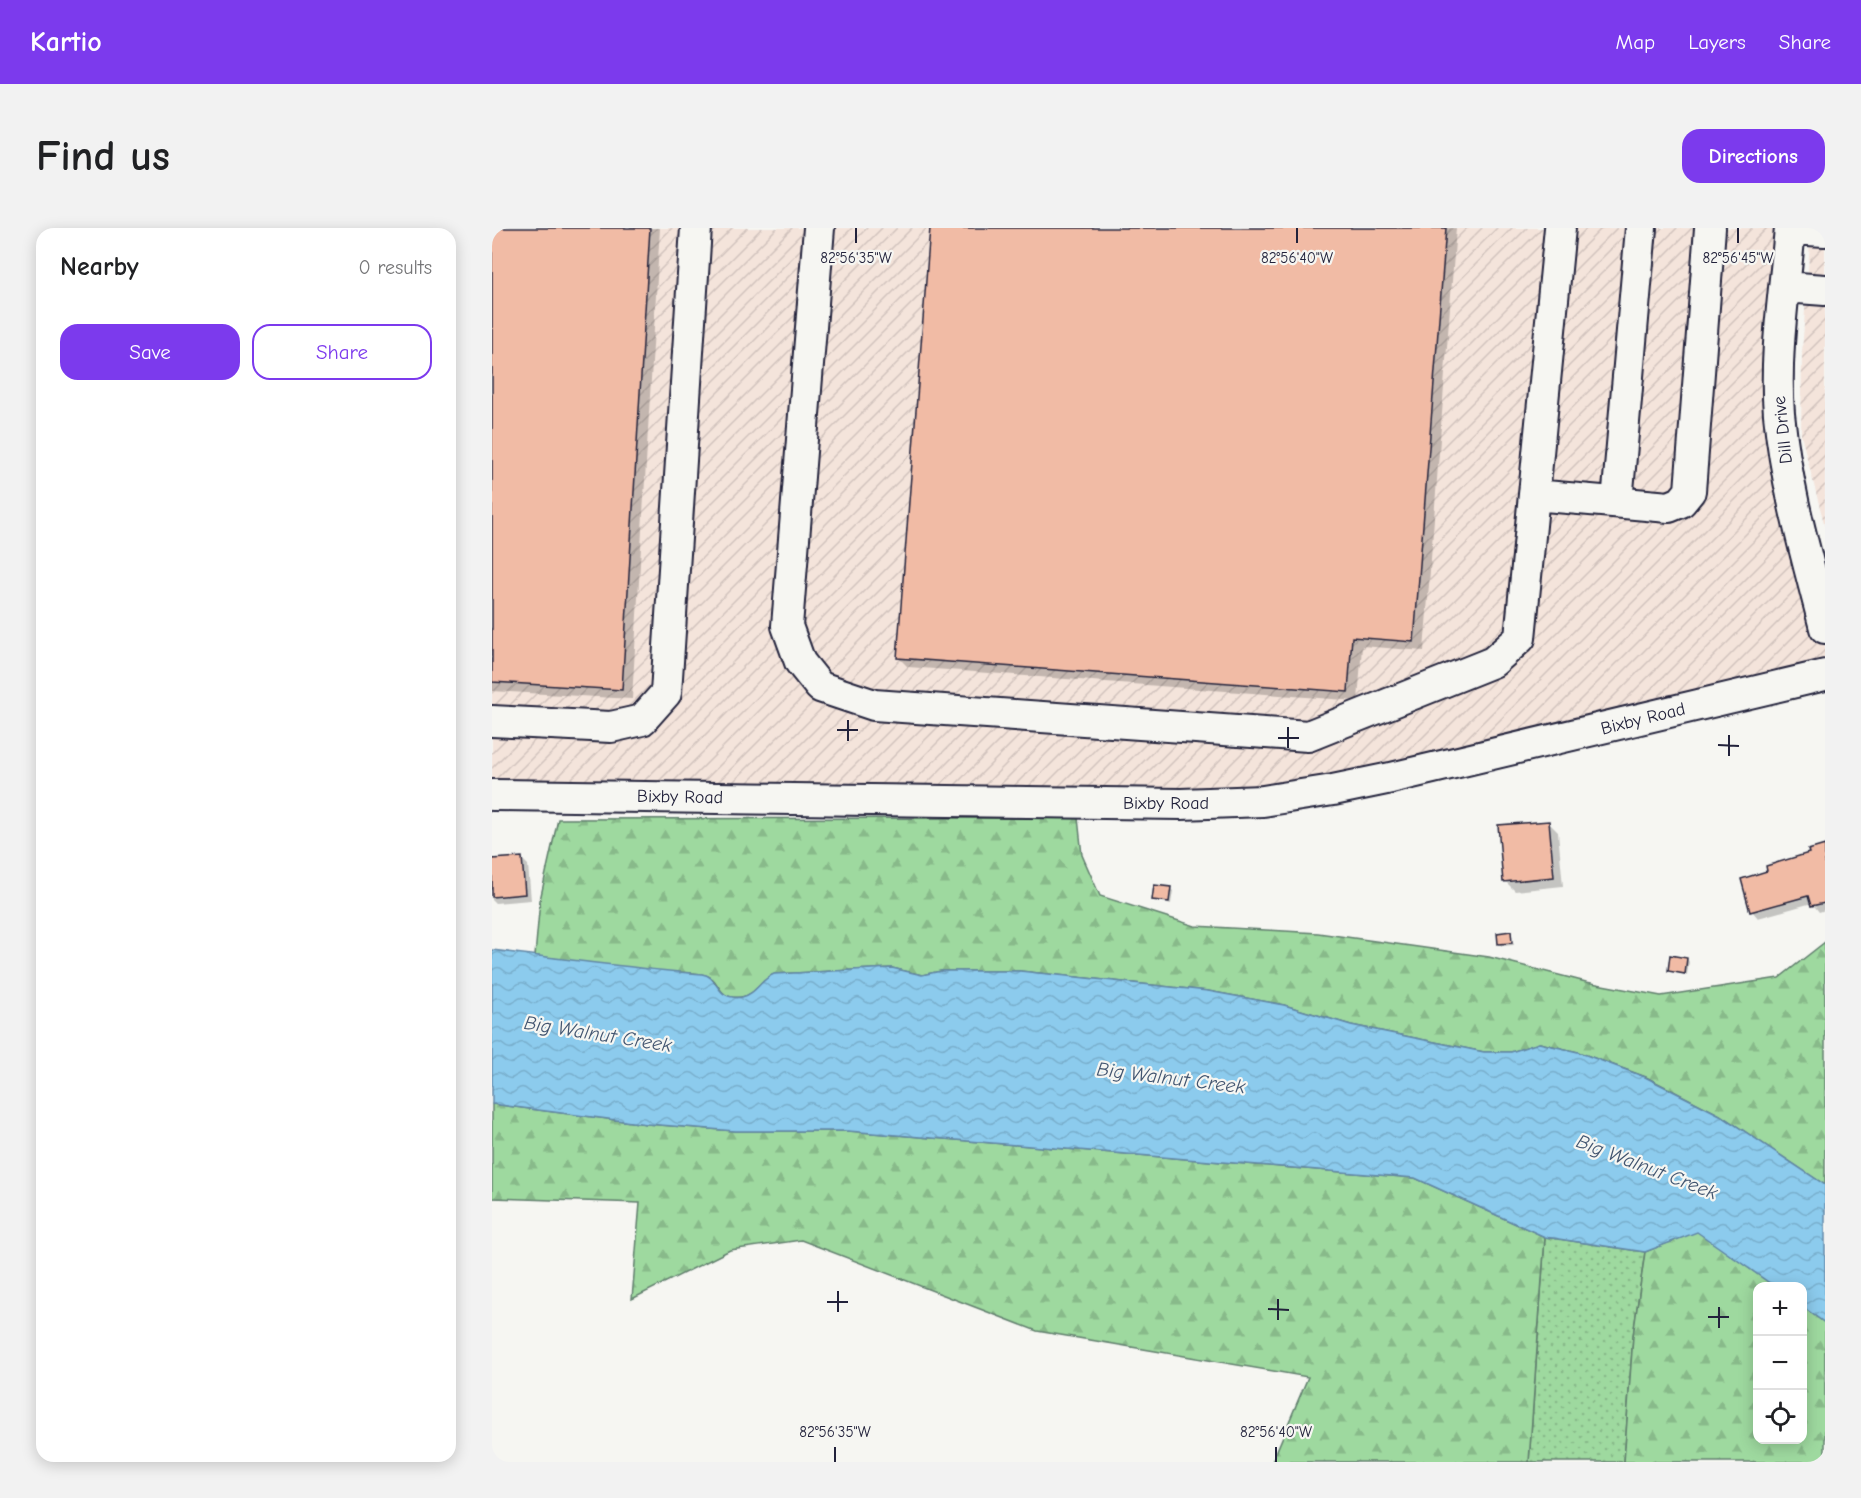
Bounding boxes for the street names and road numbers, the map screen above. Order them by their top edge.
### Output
street label: Dill Drive [1769,395,1797,465]
street label: Bixby Road [1599,698,1687,740]
street label: Bixby Road [637,786,723,808]
street label: Bixby Road [1123,793,1209,814]

